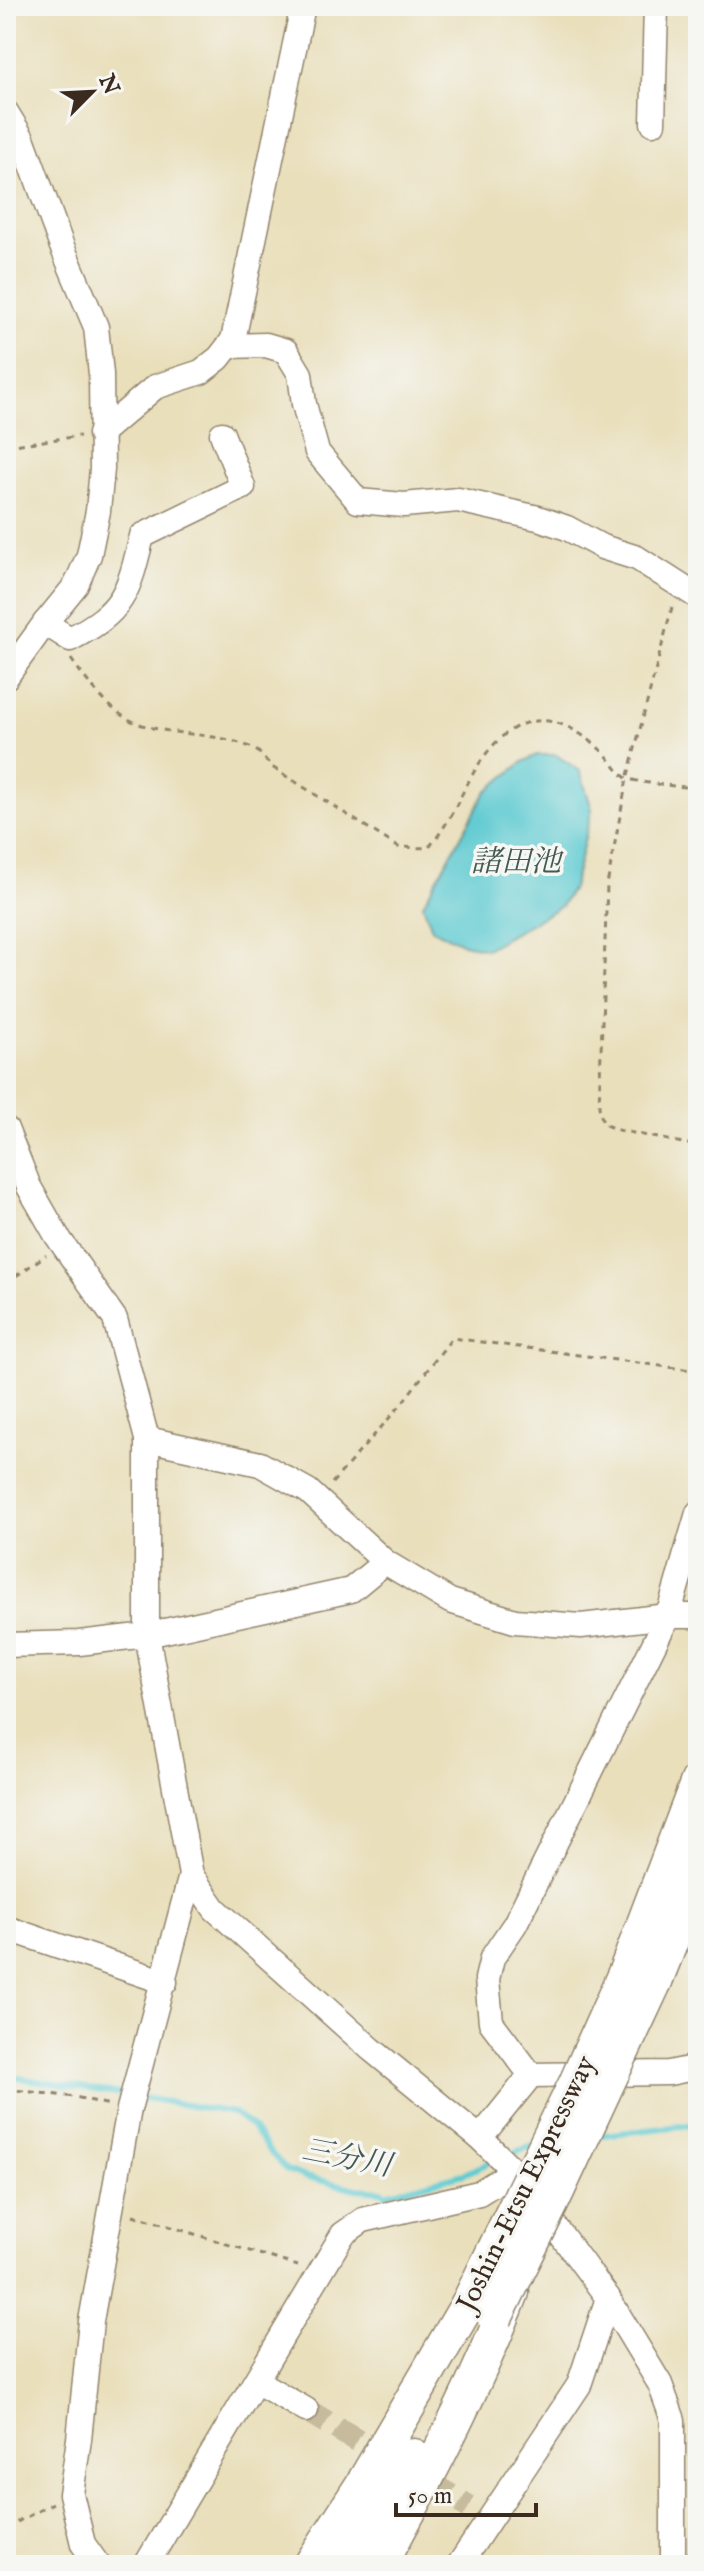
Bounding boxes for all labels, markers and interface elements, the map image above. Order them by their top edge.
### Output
north arrow [52,52,132,132]
text: N [91,69,125,99]
water label: 諸田池 [471,844,564,882]
street label: Joshin-Etsu Expressway [449,2050,605,2320]
water label: 三分川 [299,2132,397,2187]
scale bar [396,2467,536,2517]
text: 50 m [408,2481,452,2512]

